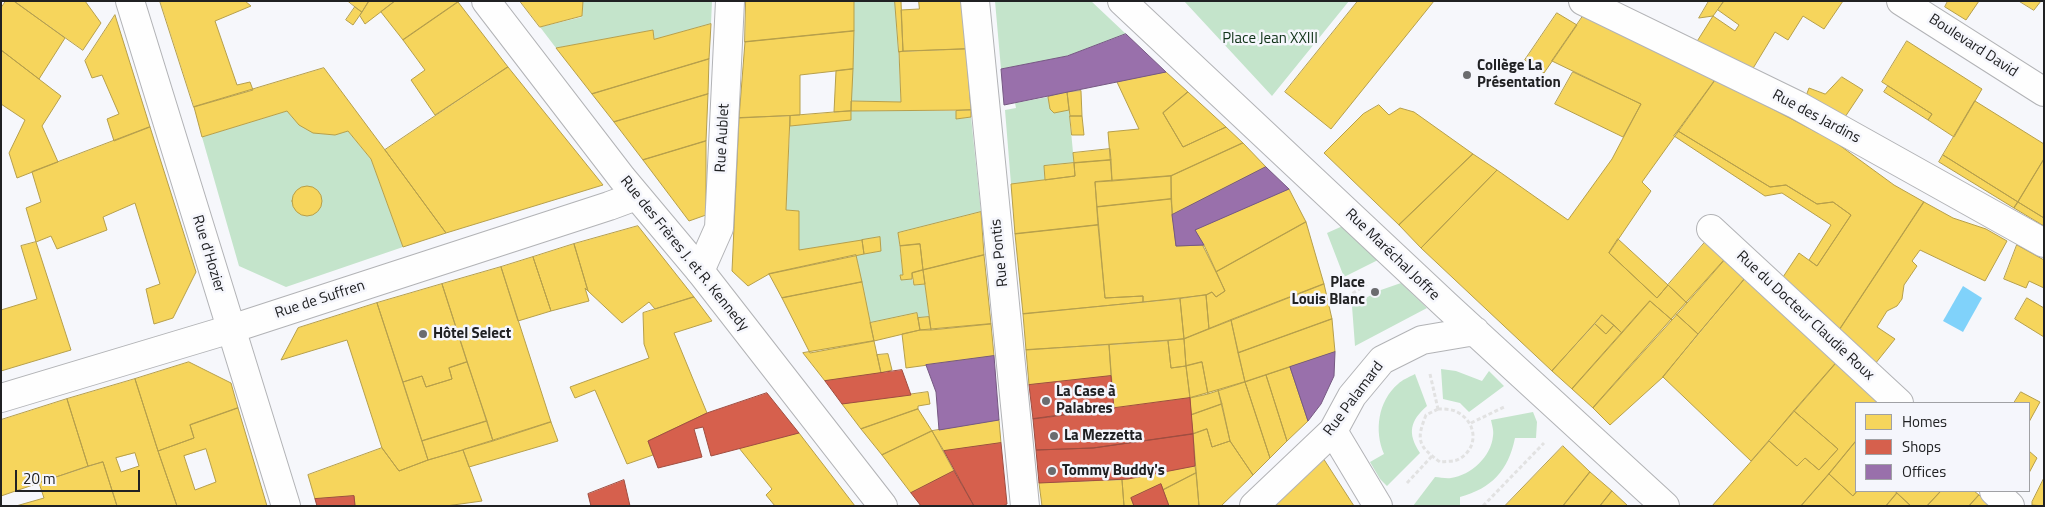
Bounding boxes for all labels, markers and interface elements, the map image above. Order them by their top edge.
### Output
street label: Boulevard David [1925,11,2021,81]
park label: Place Jean XXIII [1222,30,1318,48]
place label: Collège La Présentation [1477,57,1561,92]
marker: Collège La Présentation [1461,69,1473,81]
street label: Rue des Jardins [1769,86,1863,148]
street label: Rue Aublet [712,103,734,173]
street label: Rue des Frères J. et R. Kennedy [616,173,752,335]
street label: Rue Maréchal Joffre [1341,205,1443,305]
street label: Rue d'Hozier [188,213,228,295]
street label: Rue Pontis [987,218,1013,288]
street label: Rue du Docteur Claudie Roux [1732,247,1878,385]
place label: Place Louis Blanc [1292,274,1365,309]
street label: Rue de Suffren [273,277,367,323]
marker: Place Louis Blanc [1369,286,1381,298]
place label: Hôtel Select [433,325,511,343]
marker: Hôtel Select [417,328,429,340]
street label: Rue Palamard [1320,358,1388,440]
place label: La Case à Palabres [1056,383,1116,418]
marker: La Case à Palabres [1040,395,1052,407]
legend [1855,402,2030,492]
text: Homes [1902,410,1947,433]
place label: La Mezzetta [1064,427,1142,445]
marker: La Mezzetta [1048,430,1060,442]
text: Shops [1902,435,1941,458]
scale bar [18,460,142,492]
text: Offices [1902,460,1946,483]
place label: Tommy Buddy's [1062,462,1165,480]
marker: Tommy Buddy's [1046,465,1058,477]
text: 20 m [23,467,56,490]

